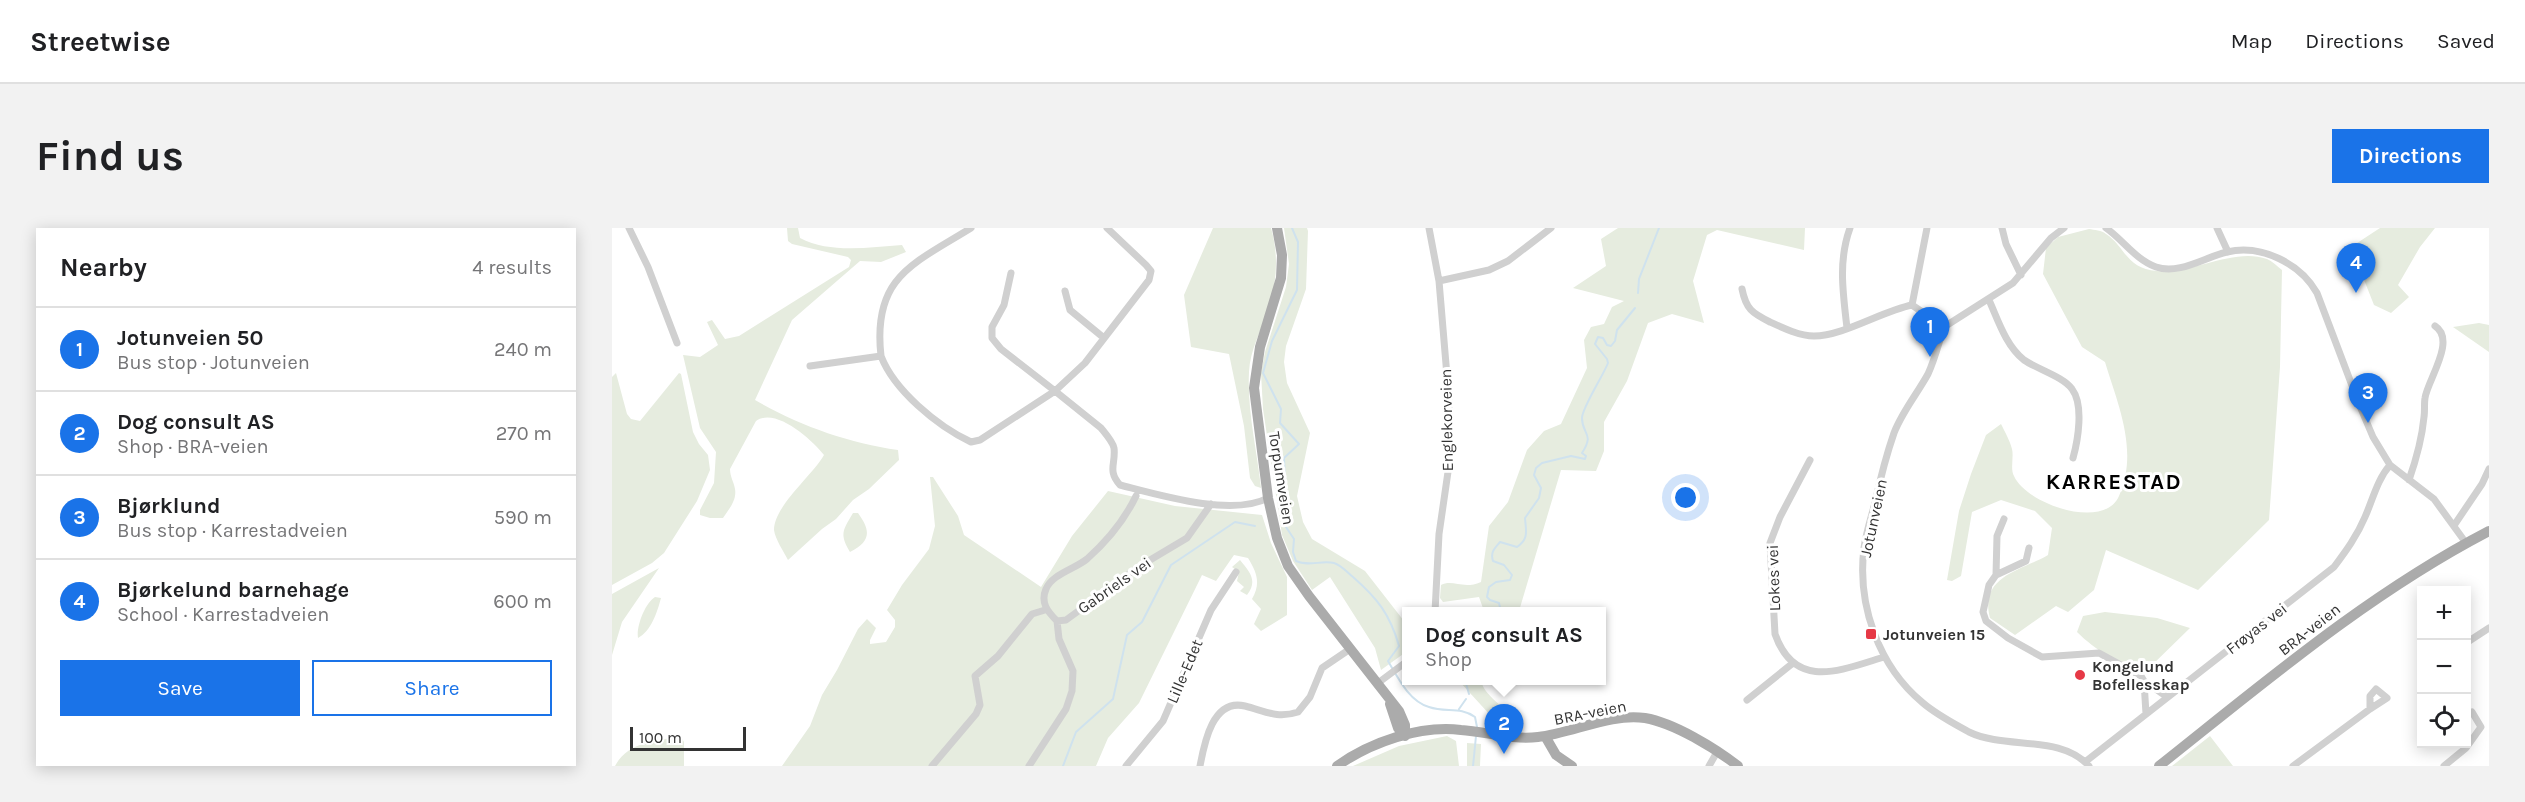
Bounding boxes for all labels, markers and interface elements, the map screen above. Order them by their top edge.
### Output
text: Streetwise [30,25,171,58]
text: Map [2231,29,2272,53]
text: Directions [2305,29,2404,53]
text: Saved [2437,29,2495,53]
button: Directions [2332,129,2489,183]
text: Find us [36,131,184,181]
pin: 4 [2336,244,2376,293]
text: Nearby [60,252,147,283]
text: 4 results [472,256,552,279]
pin: 1 [1910,308,1950,357]
text: Jotunveien 50 [117,325,263,351]
text: 1 [76,338,83,361]
text: 240 m [494,338,552,361]
text: Bus stop · Jotunveien [117,351,310,374]
street label: Englekorveien [1436,368,1457,472]
pin: 3 [2348,374,2388,423]
text: Dog consult AS [117,409,275,435]
text: 2 [73,422,86,445]
text: 270 m [496,422,552,445]
street label: Torpumveien [1265,430,1298,526]
text: Shop · BRA-veien [117,435,269,458]
district label: KARRESTAD [2046,469,2182,495]
street label: Jotunveien [1856,477,1891,559]
your location [1671,483,1700,512]
text: Bjørklund [117,493,220,519]
text: 3 [73,506,86,529]
text: 590 m [494,506,552,529]
text: Bus stop · Karrestadveien [117,519,348,542]
street label: Lokes vei [1763,544,1784,612]
street label: Gabriels vei [1074,553,1155,618]
text: Bjørkelund barnehage [117,577,349,603]
map controls [2417,586,2471,748]
button: + [2417,586,2471,640]
text: 4 [74,590,85,613]
text: 600 m [493,590,552,613]
street label: Frøyas vei [2222,599,2291,658]
street label: BRA-veien [2275,599,2344,659]
text: School · Karrestadveien [117,603,329,626]
popup [1402,607,1606,685]
text: Dog consult AS [1425,622,1583,648]
place label: Jotunveien 15 [1883,625,1985,644]
marker: Jotunveien 15 [1864,627,1878,641]
street label: Lille-Edet [1162,636,1206,706]
button: − [2417,640,2471,694]
text: Shop [1425,648,1472,671]
place label: Kongelund Bofellesskap [2092,657,2190,694]
button: Save [60,660,300,716]
button: Share [312,660,552,716]
marker: Kongelund Bofellesskap [2073,668,2087,682]
button: locate [2417,694,2471,748]
street label: BRA-veien [1552,696,1628,729]
pin: 2 [1484,704,1524,754]
scale bar [630,724,746,752]
text: 100 m [639,728,682,747]

